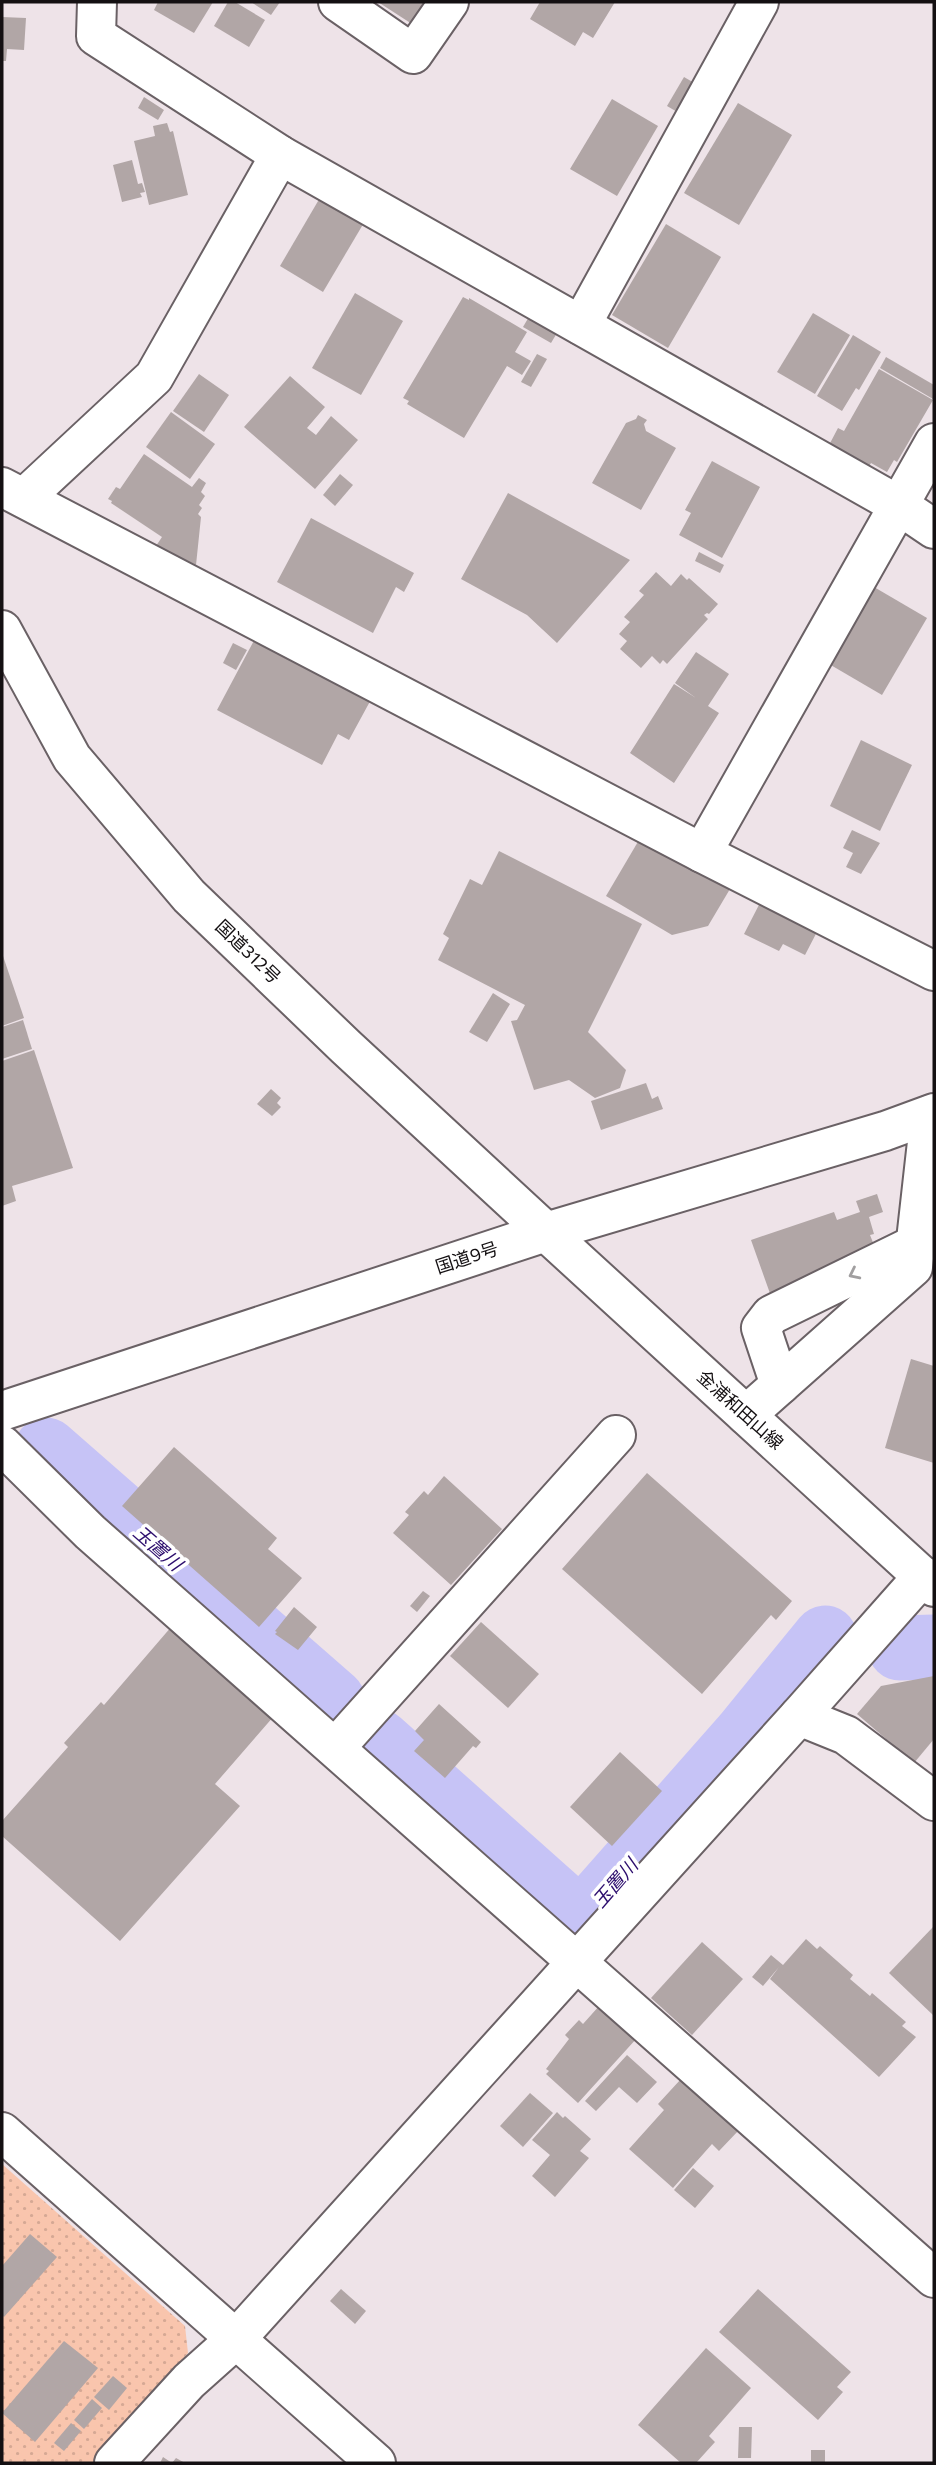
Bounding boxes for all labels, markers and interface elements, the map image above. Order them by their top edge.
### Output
street label: 国道312号 [212,915,286,988]
street label: 国道9号 [432,1237,501,1278]
one-way arrow [849,1266,861,1280]
street label: 金浦和田山線 [693,1365,788,1454]
water label: 玉置川 [129,1520,189,1576]
water label: 玉置川 [587,1852,643,1912]

